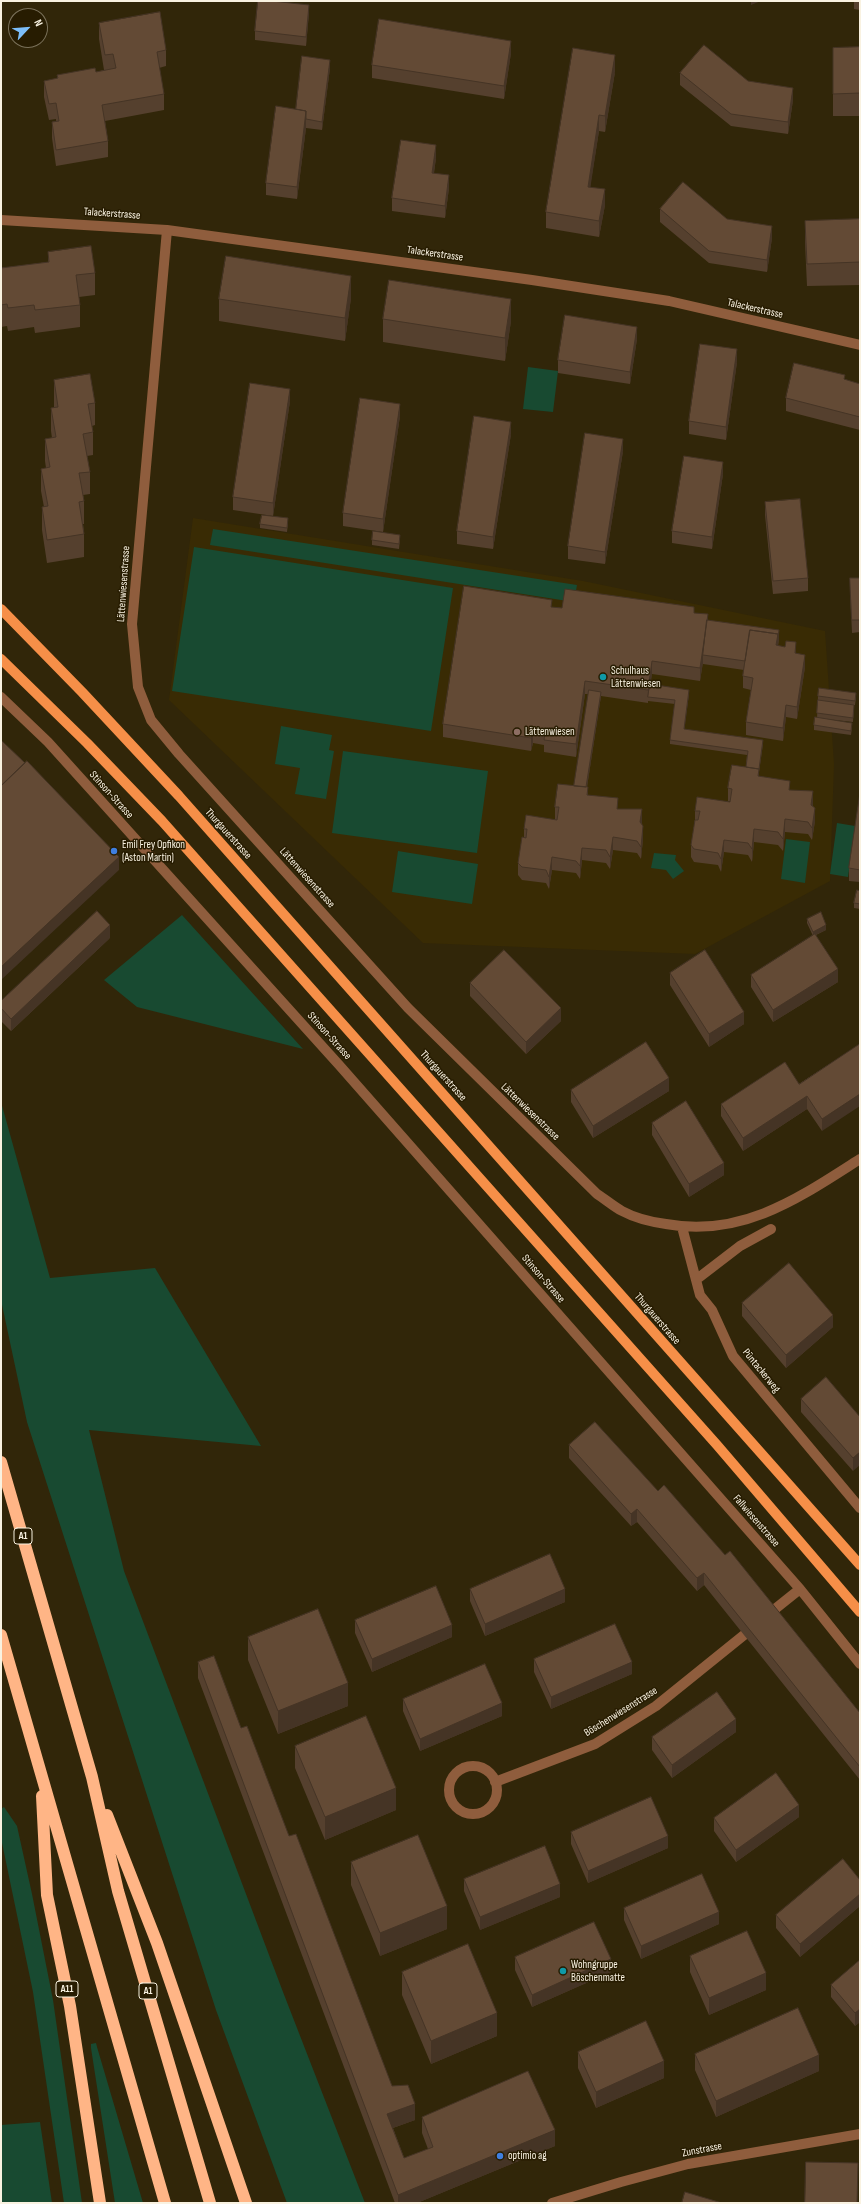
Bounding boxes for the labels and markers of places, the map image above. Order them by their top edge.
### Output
place label: Schulhaus Lättenwiesen [611,664,661,690]
marker: Schulhaus Lättenwiesen [598,672,608,682]
place label: Lättenwiesen [525,725,575,739]
marker: Lättenwiesen [512,727,522,737]
place label: Emil Frey Opfikon (Aston Martin) [122,838,185,864]
marker: Emil Frey Opfikon (Aston Martin) [109,846,119,856]
place label: Wohngruppe Böschenmatte [571,1958,625,1984]
marker: Wohngruppe Böschenmatte [558,1966,568,1976]
place label: optimio ag [508,2149,547,2163]
marker: optimio ag [495,2151,505,2161]

